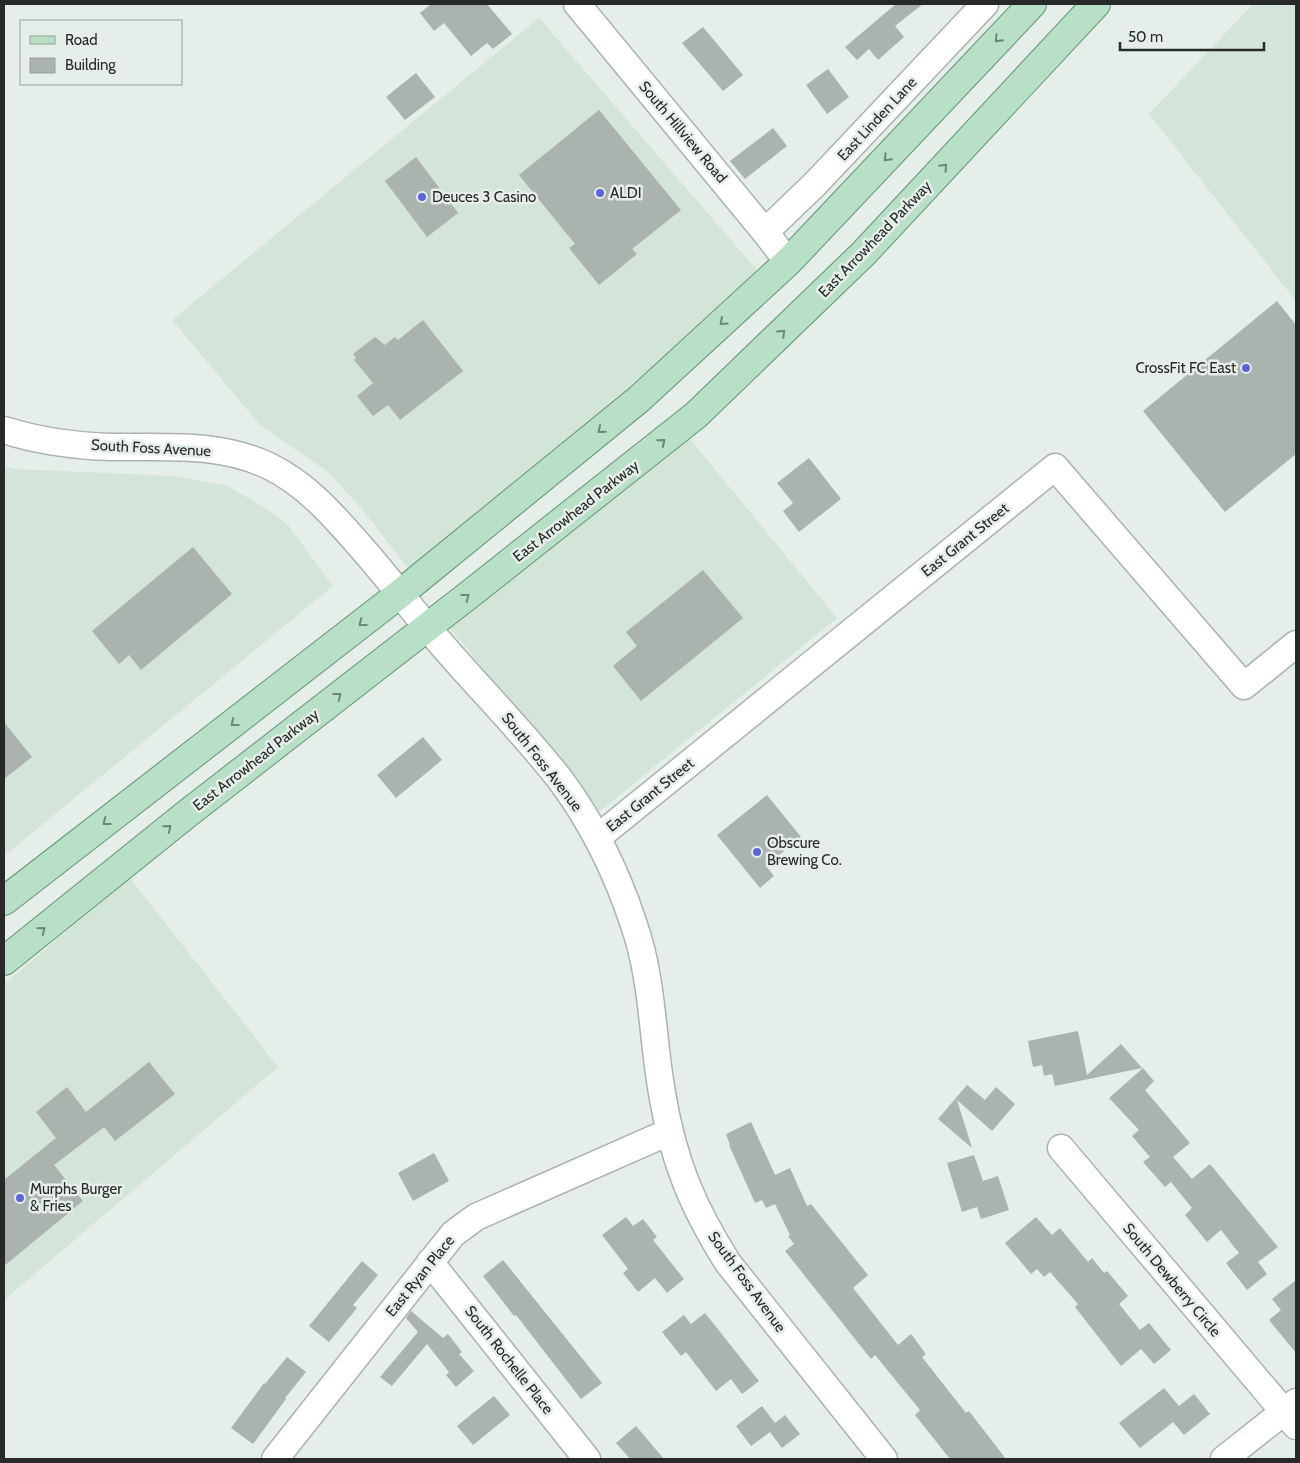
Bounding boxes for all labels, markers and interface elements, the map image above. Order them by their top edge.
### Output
legend [20,20,182,85]
scale bar [1120,20,1264,52]
text: 50 m [1128,28,1163,46]
text: Road [65,31,98,49]
one-way arrow [995,34,1004,43]
text: Building [65,56,116,74]
street label: East Linden Lane [834,73,921,165]
street label: South Hillview Road [635,78,731,186]
one-way arrow [884,152,893,161]
one-way arrow [938,163,947,172]
street label: East Arrowhead Parkway [815,177,936,301]
place label: ALDI [610,184,642,202]
marker: ALDI [594,187,606,199]
place label: Deuces 3 Casino [432,188,536,206]
marker: Deuces 3 Casino [416,191,428,203]
one-way arrow [719,316,728,325]
one-way arrow [776,330,785,339]
place label: CrossFit FC East [1135,359,1236,377]
marker: CrossFit FC East [1240,362,1252,374]
one-way arrow [598,424,607,432]
street label: South Foss Avenue [90,436,212,460]
one-way arrow [656,440,665,448]
street label: East Arrowhead Parkway [509,456,643,566]
street label: East Grant Street [918,499,1012,581]
one-way arrow [460,595,469,603]
one-way arrow [359,618,368,626]
one-way arrow [332,694,341,702]
street label: East Arrowhead Parkway [189,705,323,815]
street label: South Foss Avenue [498,709,586,815]
one-way arrow [230,717,240,726]
street label: East Grant Street [603,754,697,836]
one-way arrow [102,817,111,826]
one-way arrow [163,825,172,834]
place label: Obscure Brewing Co. [767,834,842,869]
marker: Obscure Brewing Co. [751,846,763,858]
one-way arrow [36,928,45,936]
place label: Murphs Burger & Fries [30,1180,122,1215]
marker: Murphs Burger & Fries [14,1192,26,1204]
street label: South Dewberry Circle [1119,1220,1225,1341]
street label: South Foss Avenue [704,1228,790,1336]
street label: East Ryan Place [382,1232,458,1320]
street label: South Rochelle Place [461,1302,557,1418]

